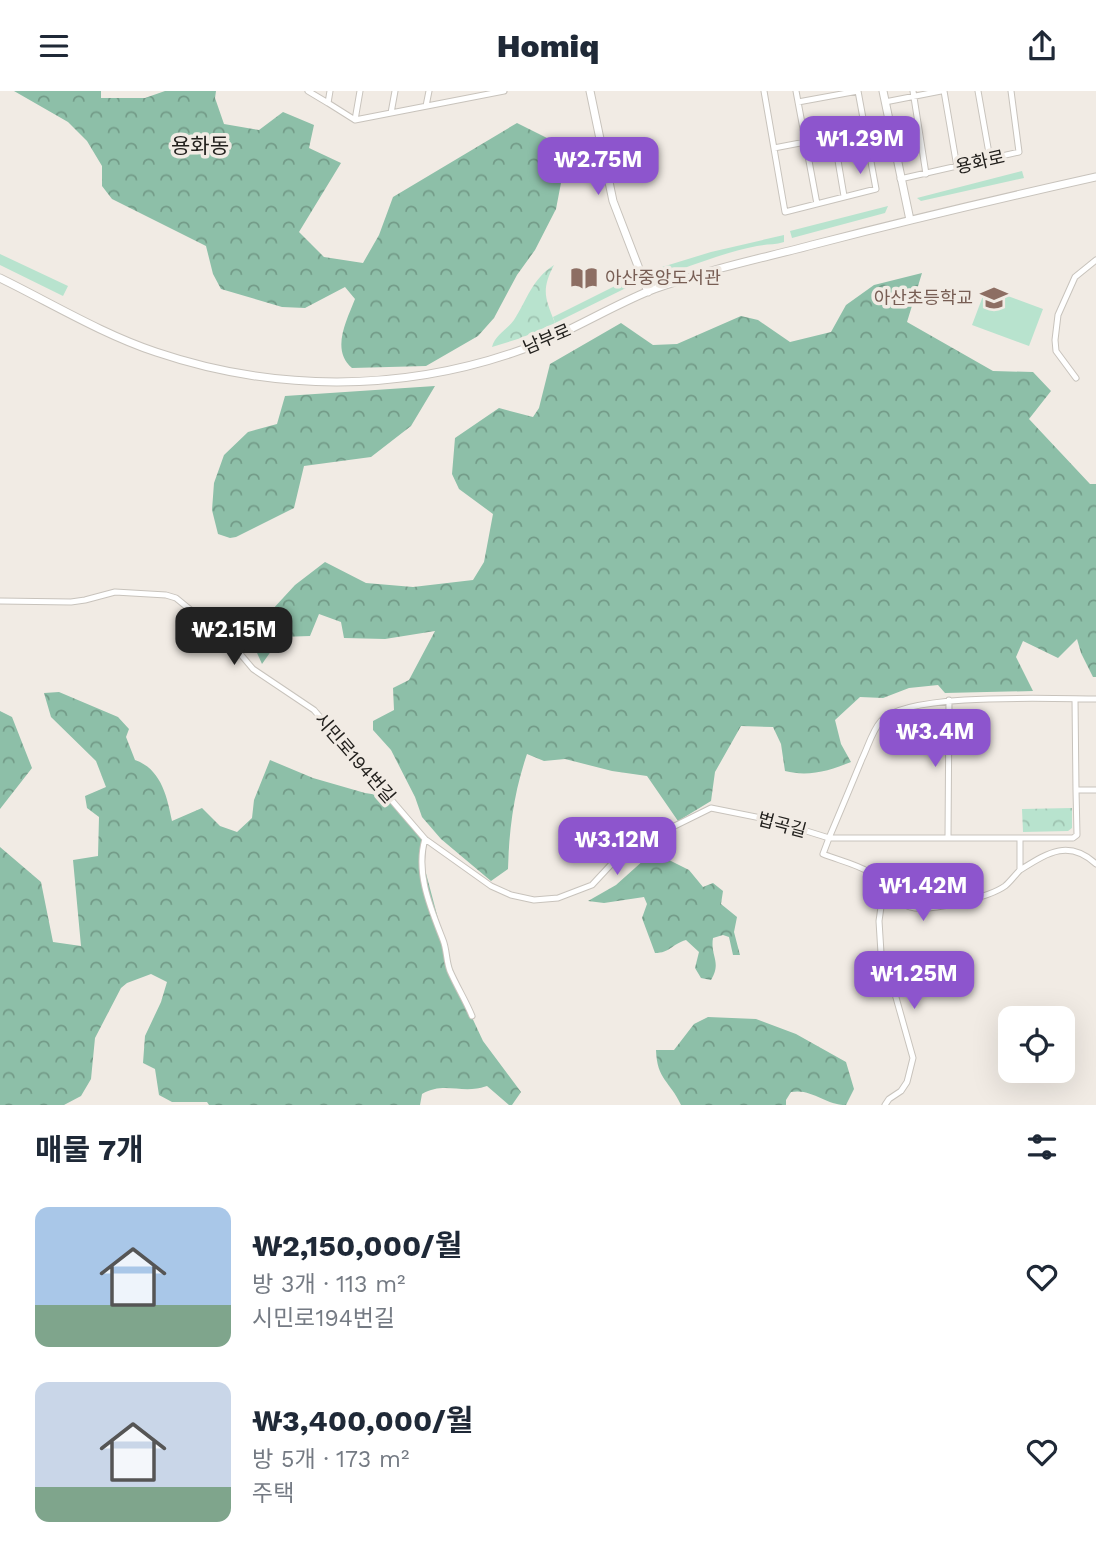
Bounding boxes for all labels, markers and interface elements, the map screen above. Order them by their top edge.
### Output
icon: menu [35,27,73,65]
text: Homiq [497,27,599,65]
icon: share [1023,27,1061,65]
pin: ₩1.29M [803,116,917,176]
text: ₩1.29M [816,125,904,152]
district label: 용화동 [171,133,229,158]
pin: ₩2.75M [541,137,655,197]
text: ₩2.75M [554,146,642,173]
street label: 용화로 [953,146,1006,177]
library icon: 아산중앙도서관 [569,263,599,293]
place label: 아산중앙도서관 [605,267,721,288]
school or university icon: 아산초등학교 [979,283,1009,313]
place label: 아산초등학교 [874,287,973,308]
street label: 남부로 [520,319,574,358]
pin: ₩2.15M [177,607,291,667]
text: ₩2.15M [191,616,277,643]
street label: 시민로194번길 [311,709,400,807]
pin: ₩3.4M [886,709,984,769]
text: ₩3.4M [896,718,974,745]
street label: 법곡길 [755,808,809,841]
pin: ₩3.12M [560,817,674,877]
text: ₩3.12M [574,826,660,853]
pin: ₩1.42M [866,863,980,923]
text: ₩1.42M [879,872,967,899]
pin: ₩1.25M [857,951,971,1011]
text: ₩1.25M [870,960,958,987]
map controls [998,1006,1075,1083]
button: locate [998,1006,1075,1083]
icon: filters [1023,1128,1061,1166]
text: 매물 7개 [35,1132,144,1167]
text: ₩2,150,000/월 [252,1228,462,1263]
icon: home [91,1235,175,1319]
icon: heart [1023,1258,1061,1296]
text: 방 3개 · 113 m² [252,1271,406,1298]
text: 시민로194번길 [252,1305,395,1332]
text: ₩3,400,000/월 [252,1403,473,1438]
icon: home [91,1410,175,1494]
icon: heart [1023,1433,1061,1471]
text: 방 5개 · 173 m² [252,1446,409,1473]
text: 주택 [252,1480,294,1507]

